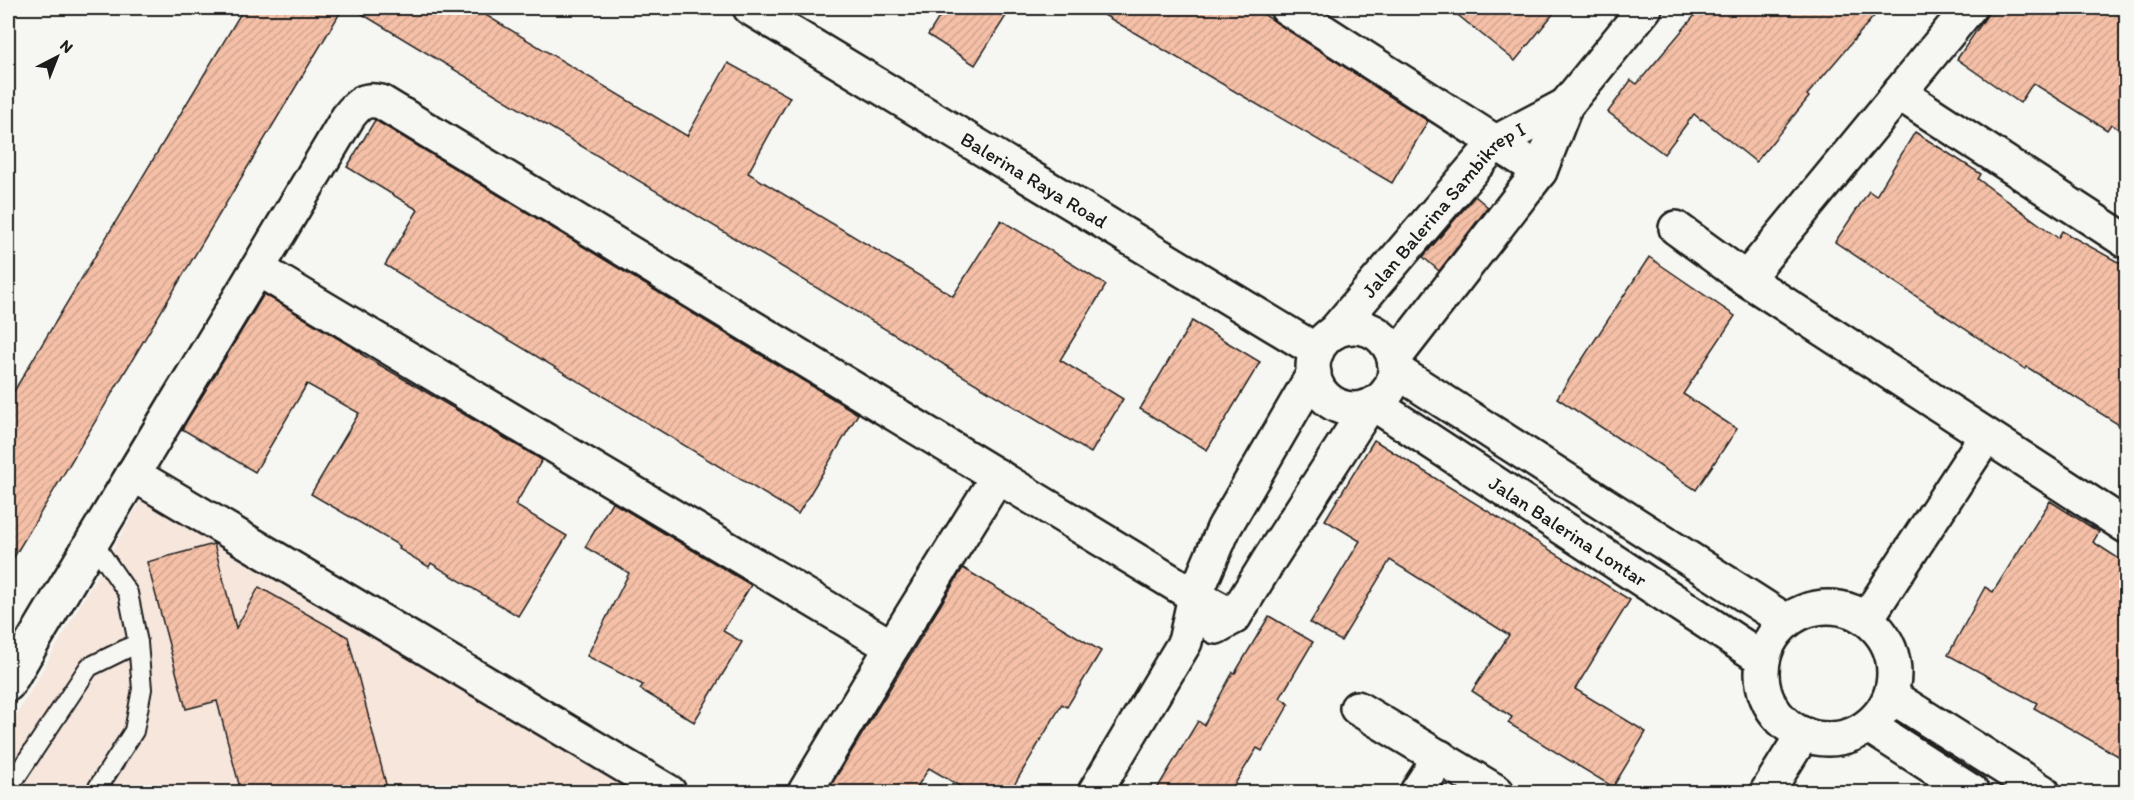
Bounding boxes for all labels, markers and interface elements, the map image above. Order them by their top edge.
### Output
north arrow [27,27,87,87]
text: N [56,36,77,57]
street label: Jalan Balerina Sambikrep I [1357,117,1529,302]
street label: Balerina Raya Road [956,126,1112,233]
street label: Jalan Balerina Lontar [1485,471,1652,592]

